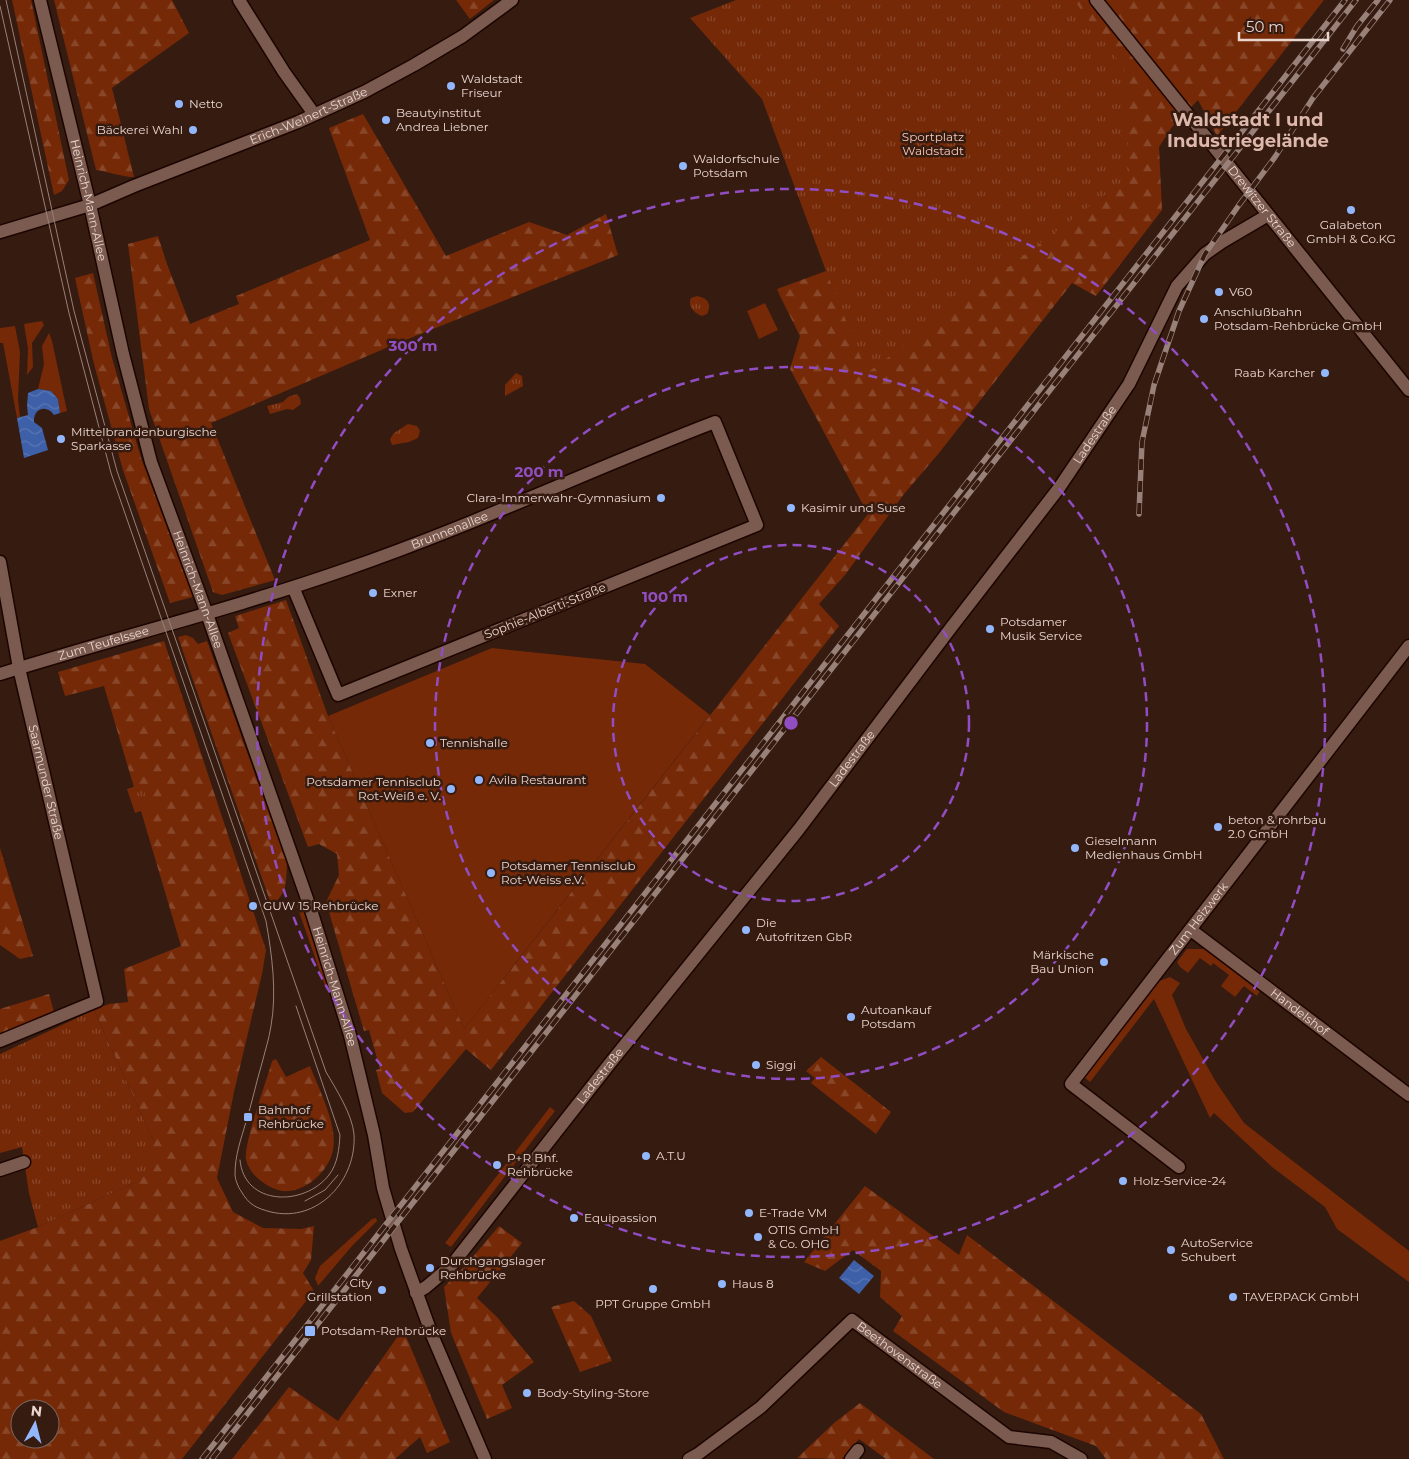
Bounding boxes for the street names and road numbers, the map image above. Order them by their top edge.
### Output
street label: Erich-Weinert-Straße [247,83,370,147]
street label: Heinrich-Mann-Allee [67,138,110,262]
street label: Drewitzer Straße [1225,162,1300,250]
street label: Ladestraße [1070,402,1119,466]
street label: Brunnenallee [409,508,490,552]
street label: Heinrich-Mann-Allee [170,528,227,650]
street label: Sophie-Alberti-Straße [482,579,608,642]
street label: Zum Teufelssee [56,623,151,663]
street label: Saarmunder Straße [26,723,67,841]
street label: Ladestraße [825,727,878,790]
street label: Zum Heizwerk [1165,879,1231,958]
street label: Heinrich-Mann-Allee [310,925,360,1048]
street label: Handelshof [1268,985,1333,1039]
street label: Ladestraße [573,1045,626,1107]
street label: Beethovenstraße [854,1318,946,1392]

